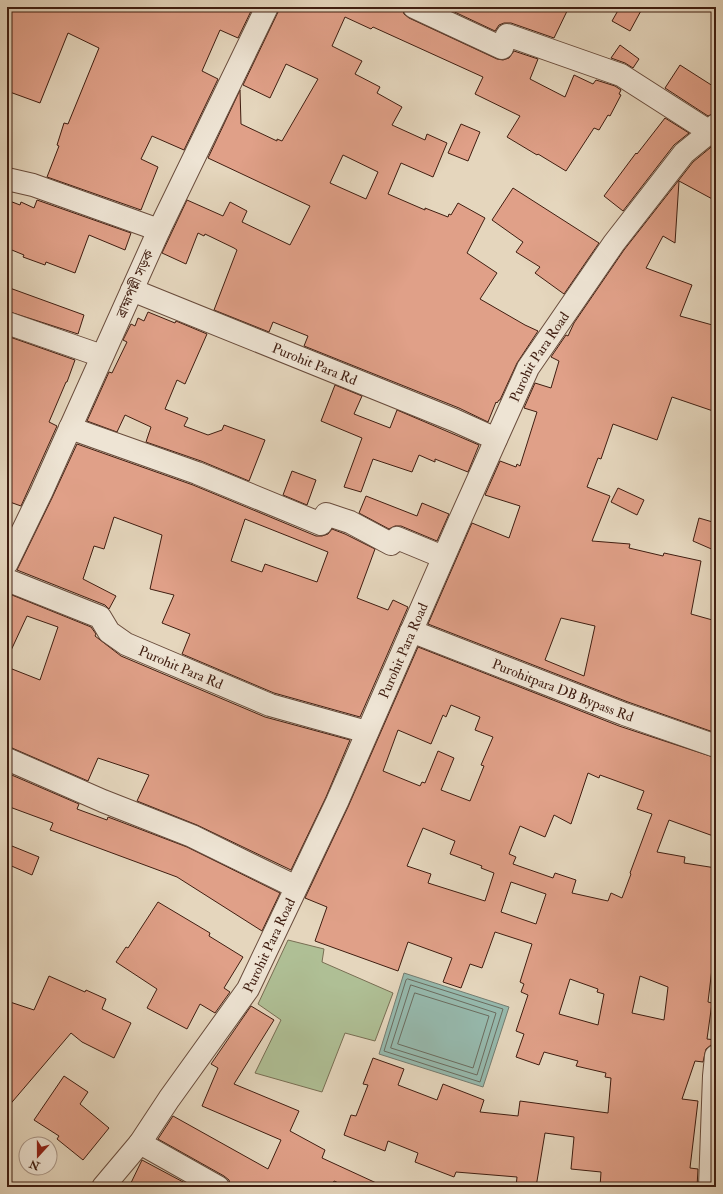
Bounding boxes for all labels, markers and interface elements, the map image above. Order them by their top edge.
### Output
street label: ব্রাহ্মপল্লী সড়ক [112,247,158,321]
street label: Purohit Para Road [505,308,573,405]
street label: Purohit Para Rd [270,339,360,389]
street label: Purohit Para Road [375,600,431,701]
street label: Purohit Para Rd [136,642,226,693]
street label: Purohitpara DB Bypass Rd [490,655,636,725]
street label: Purohit Para Road [239,895,299,995]
north arrow [18,1136,58,1176]
text: N [27,1157,42,1173]

